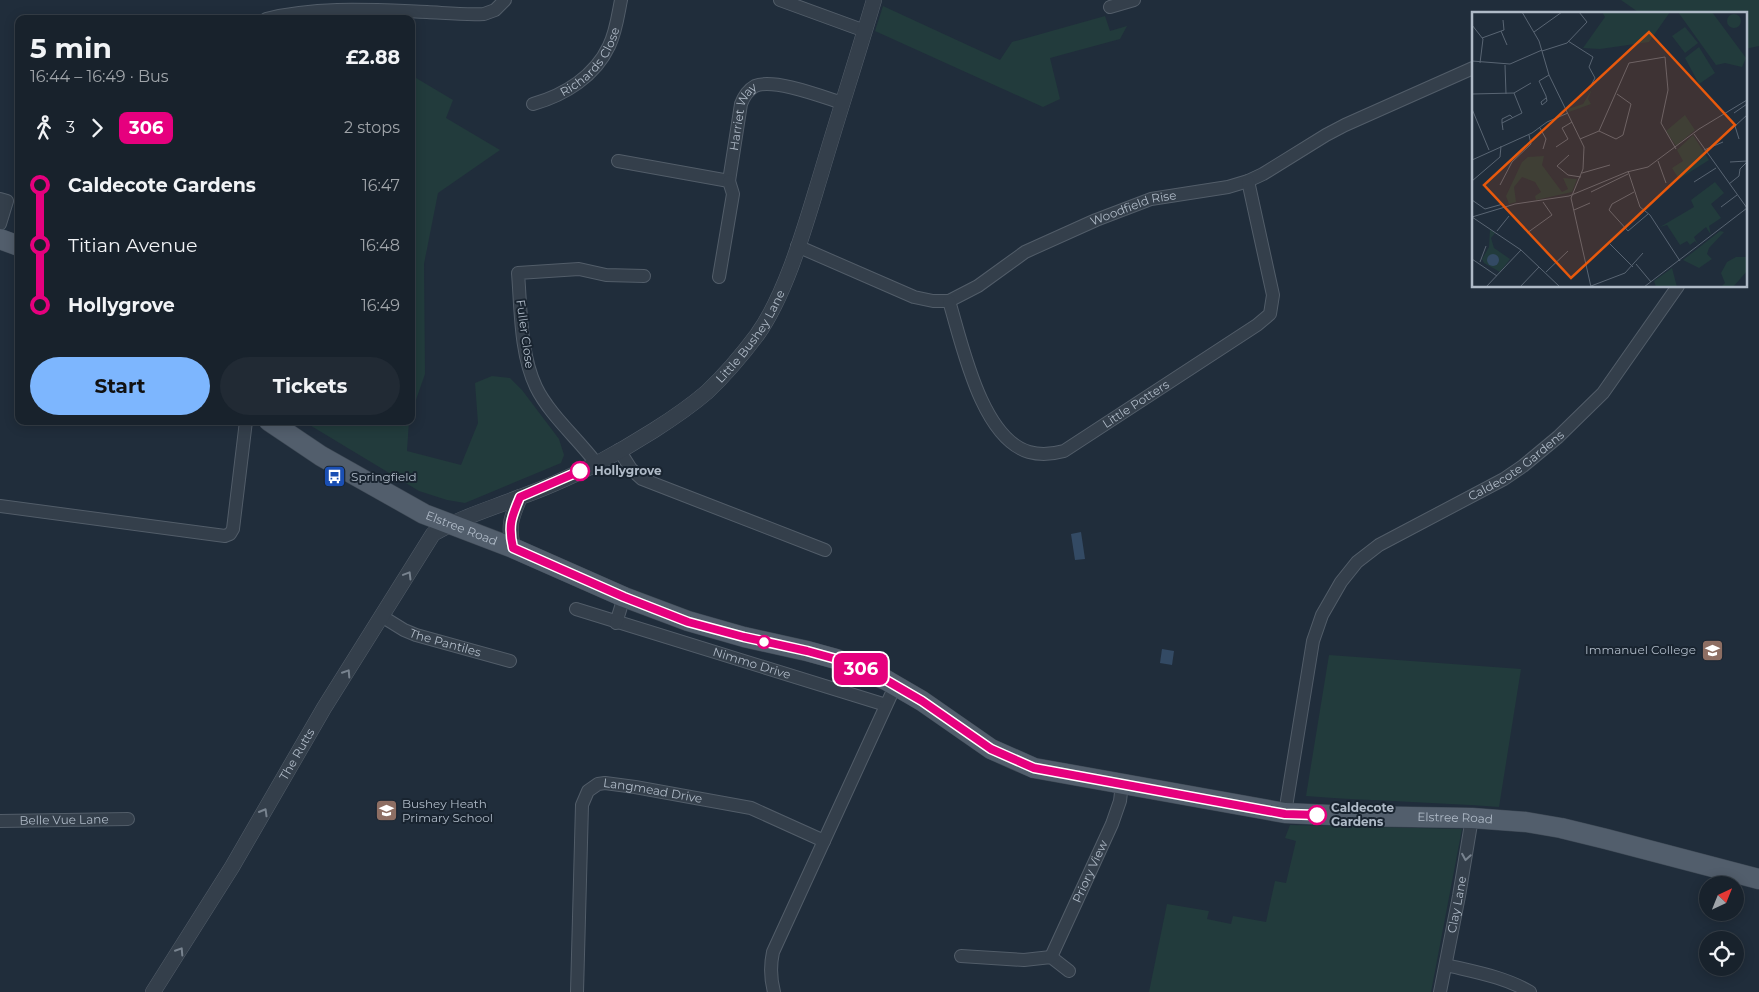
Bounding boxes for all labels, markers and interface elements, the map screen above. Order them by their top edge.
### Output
inset map [1472,12,1746,288]
street label: Richards Close [557,26,622,99]
text: 5 min [30,31,112,65]
text: £2.88 [346,46,400,69]
text: 16:44 – 16:49 · Bus [30,67,169,86]
street label: Harriet Way [726,79,760,152]
icon: walk [30,114,58,142]
icon: forward [83,114,111,142]
text: 306 [129,117,163,139]
text: 3 [66,118,75,137]
text: 2 stops [344,118,400,137]
text: Caldecote Gardens [68,174,256,197]
text: 16:47 [362,176,400,195]
street label: Woodfield Rise [1088,187,1177,229]
text: Titian Avenue [68,234,197,257]
text: 16:48 [360,236,400,255]
street label: Little Bushey Lane [712,288,788,386]
text: Hollygrove [68,294,175,317]
text: 16:49 [361,296,400,315]
street label: Fuller Close [513,298,538,369]
button: Start [30,357,210,415]
button: Tickets [220,357,400,415]
street label: Little Potters [1099,376,1172,431]
street label: Caldecote Gardens [1465,427,1567,504]
marker: Hollygrove [570,461,590,481]
place label: Hollygrove [594,463,662,478]
bus stop icon: Springfield [323,465,347,489]
place label: Springfield [351,469,417,484]
street label: Elstree Road [424,507,500,548]
one-way arrow [402,571,412,580]
street label: The Pantiles [407,625,483,660]
unlabelled marker [757,635,771,649]
school or university icon: Immanuel College [1700,638,1724,662]
place label: Immanuel College [1585,642,1696,657]
street label: Nimmo Drive [711,644,793,682]
line badge: 306 [832,653,890,685]
text: 306 [844,658,878,680]
one-way arrow [341,669,350,679]
street label: The Rutts [276,725,318,783]
street label: Langmead Drive [602,775,704,806]
place label: Bushey Heath Primary School [402,796,493,825]
school or university icon: Bushey Heath Primary School [374,799,398,823]
place label: Caldecote Gardens [1331,800,1394,829]
marker: Caldecote Gardens [1307,805,1327,825]
one-way arrow [257,809,267,818]
street label: Elstree Road [1417,809,1494,827]
street label: Belle Vue Lane [19,811,109,828]
street label: Priory View [1069,837,1111,905]
one-way arrow [1461,853,1471,861]
street label: Clay Lane [1444,875,1469,934]
north arrow [1699,876,1744,921]
map controls [1699,876,1744,976]
button: locate [1699,931,1744,976]
one-way arrow [174,948,183,957]

